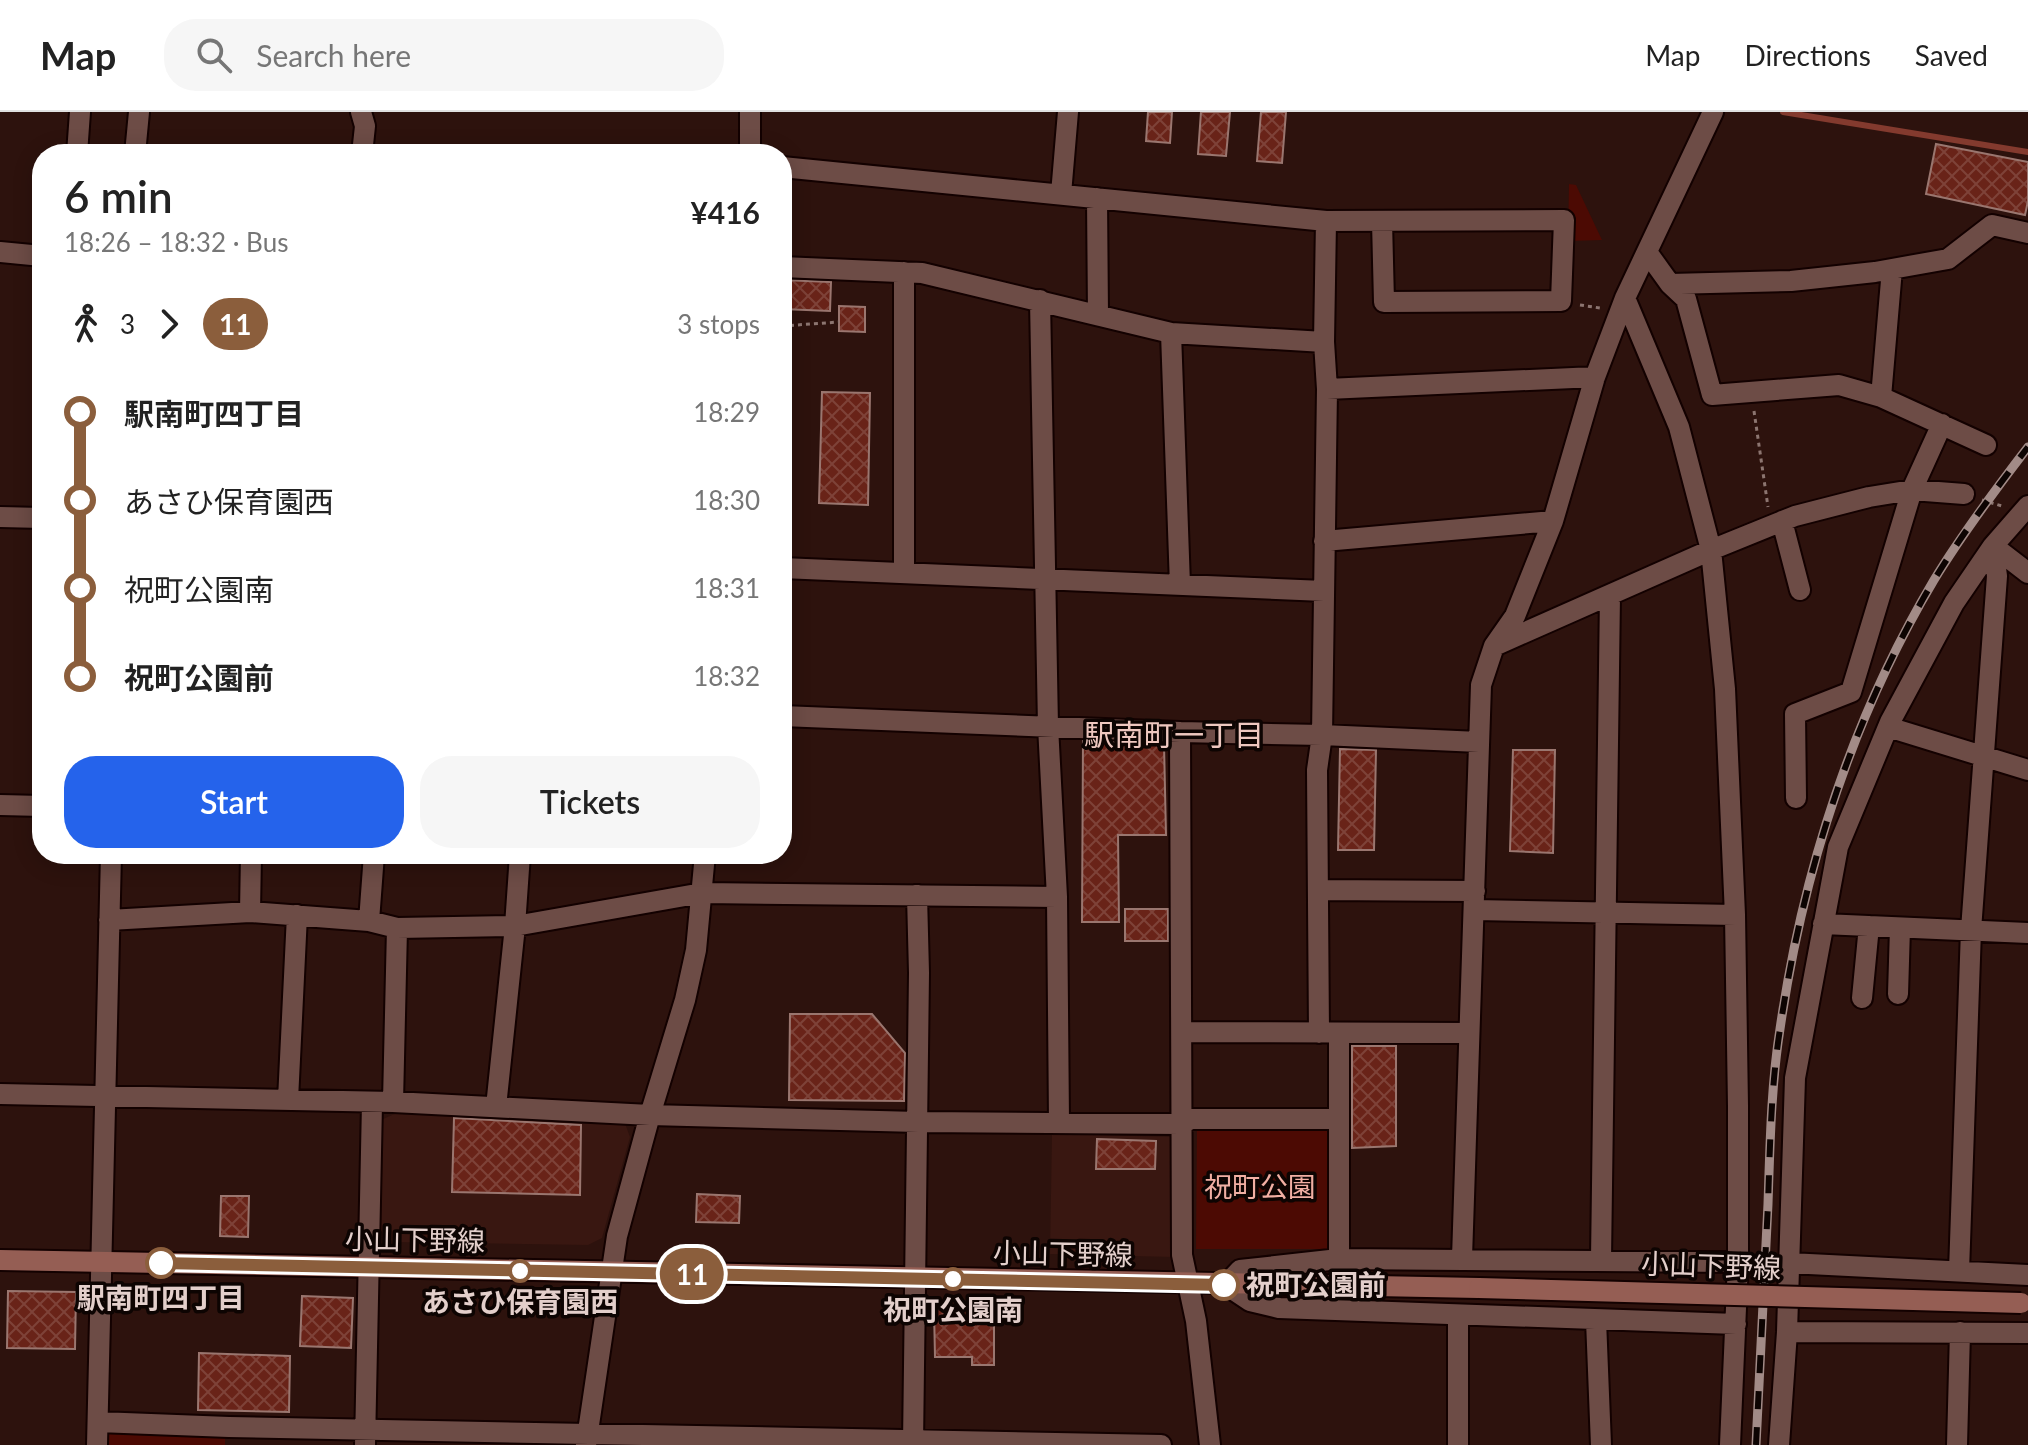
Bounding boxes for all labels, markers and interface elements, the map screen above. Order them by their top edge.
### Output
search box [164,19,724,91]
text: Map [40,32,116,78]
icon: search [192,33,236,77]
text: Search here [256,37,411,73]
text: Map [1645,38,1700,72]
text: Directions [1744,38,1871,72]
text: Saved [1915,38,1988,72]
text: 6 min [64,170,173,222]
text: ¥416 [690,194,760,230]
text: 18:26 – 18:32 · Bus [64,226,288,258]
icon: walk [64,302,108,346]
icon: forward [147,302,191,346]
text: 11 [219,307,252,341]
text: 3 [120,308,135,340]
text: 3 stops [677,308,760,340]
text: 駅南町四丁目 [124,395,304,431]
text: 18:29 [693,396,760,428]
text: あさひ保育園西 [124,483,334,519]
text: 18:30 [693,484,760,516]
text: 祝町公園南 [124,571,274,607]
text: 18:31 [693,572,760,604]
text: 祝町公園前 [124,659,274,695]
text: 18:32 [693,660,760,692]
district label: 駅南町一丁目 [1084,716,1264,752]
button: Start [64,756,404,848]
button: Tickets [420,756,760,848]
park label: 祝町公園 [1204,1169,1316,1203]
street label: 小山下野線 [345,1221,485,1257]
street label: 小山下野線 [993,1235,1133,1271]
street label: 小山下野線 [1640,1246,1782,1284]
marker: 駅南町四丁目 [146,1248,176,1278]
line badge: 11 [656,1248,728,1300]
text: 11 [676,1257,708,1291]
marker: あさひ保育園西 [509,1260,531,1282]
place label: 祝町公園前 [1246,1267,1386,1301]
marker: 祝町公園南 [942,1268,964,1290]
marker: 祝町公園前 [1209,1270,1239,1300]
place label: 駅南町四丁目 [77,1280,245,1314]
place label: あさひ保育園西 [422,1284,618,1318]
place label: 祝町公園南 [883,1292,1023,1326]

